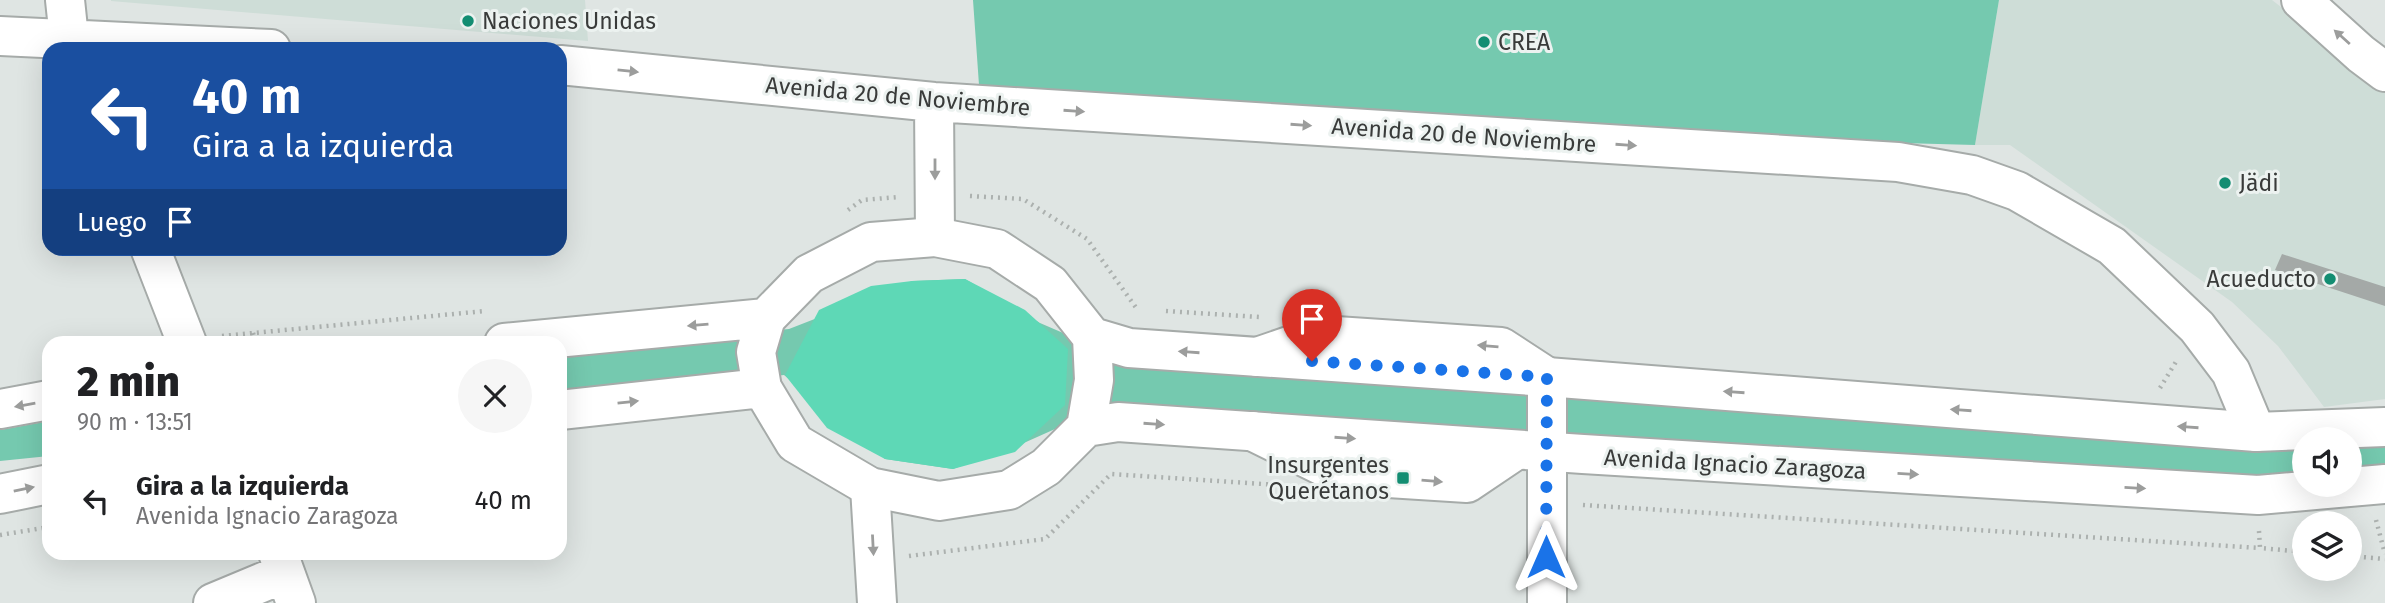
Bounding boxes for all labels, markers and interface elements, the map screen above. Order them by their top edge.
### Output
place label: Naciones Unidas [482,7,656,35]
marker: Naciones Unidas [460,13,476,29]
place label: CREA [1498,28,1551,56]
one-way arrow [2333,29,2351,45]
marker: CREA [1476,34,1492,50]
one-way arrow [617,66,639,77]
text: 40 m [192,67,301,126]
icon: left [77,70,168,161]
street label: Avenida 20 de Noviembre [765,70,1031,122]
one-way arrow [1063,105,1085,116]
street label: Avenida 20 de Noviembre [1331,112,1597,158]
one-way arrow [1290,120,1312,131]
text: Gira a la izquierda [192,127,454,165]
one-way arrow [1615,140,1637,151]
one-way arrow [929,159,941,181]
place label: Jädi [2239,169,2279,197]
marker: Jädi [2217,175,2233,191]
icon: arrive [161,203,199,241]
text: Luego [77,207,147,238]
place label: Acueducto [2207,265,2316,293]
marker: Acueducto [2322,271,2338,287]
pin [1282,289,1342,361]
icon: arrive [1293,300,1331,338]
one-way arrow [687,320,709,331]
one-way arrow [1476,340,1498,351]
one-way arrow [1178,347,1200,358]
text: 2 min [77,357,180,407]
button: close [458,359,532,433]
one-way arrow [1723,386,1745,397]
one-way arrow [617,396,639,407]
one-way arrow [13,399,35,410]
one-way arrow [1950,404,1972,415]
text: 90 m · 13:51 [77,408,193,436]
one-way arrow [1143,419,1165,430]
one-way arrow [2177,421,2199,432]
map controls [2292,427,2362,581]
button: sound [2292,427,2362,497]
one-way arrow [1334,433,1356,444]
street label: Avenida Ignacio Zaragoza [1603,443,1867,485]
place label: Insurgentes Querétanos [1267,451,1389,505]
one-way arrow [1897,469,1919,480]
marker: Insurgentes Querétanos [1395,470,1411,486]
text: Gira a la izquierda [136,471,349,502]
one-way arrow [1422,476,1444,487]
icon: left [77,482,115,520]
one-way arrow [2124,482,2146,493]
one-way arrow [14,483,36,494]
text: 40 m [474,485,532,516]
text: Avenida Ignacio Zaragoza [136,502,399,530]
button: layers [2292,511,2362,581]
position arrow [1509,520,1583,594]
one-way arrow [867,534,878,556]

